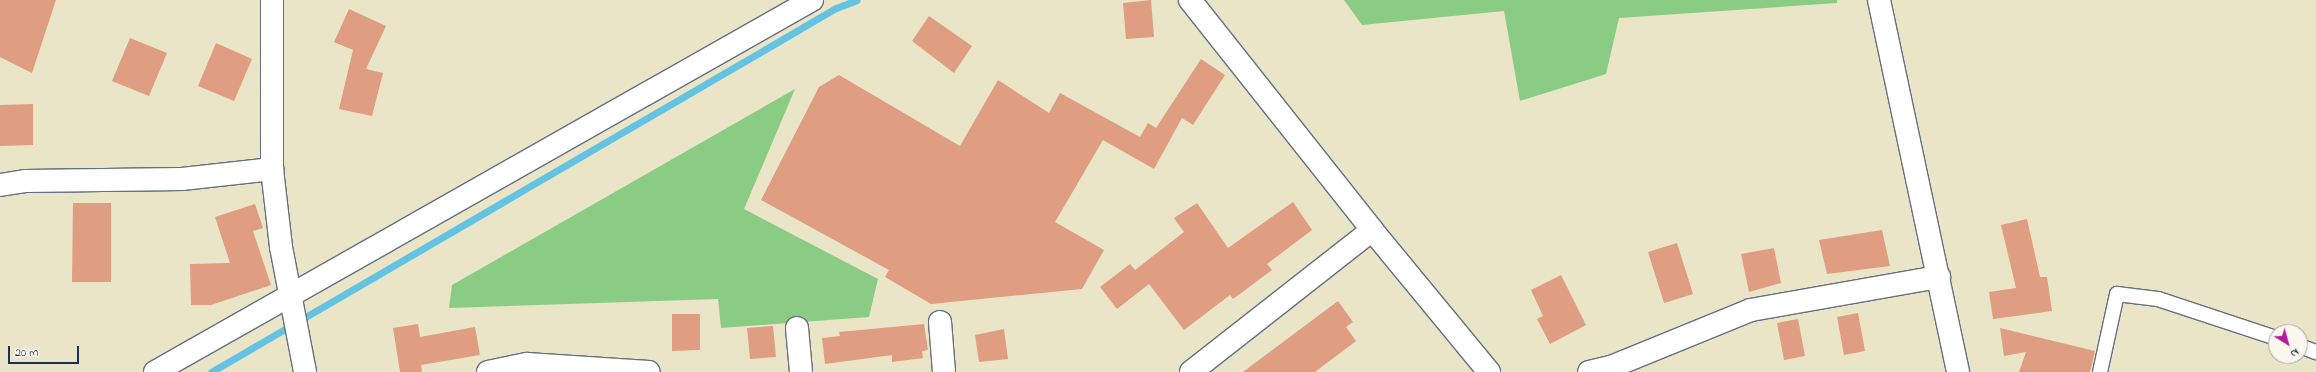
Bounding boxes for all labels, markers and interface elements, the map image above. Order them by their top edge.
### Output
north arrow [2268,324,2308,364]
scale bar [10,338,81,364]
text: 20 m [15,344,38,362]
text: N [2287,344,2302,361]

